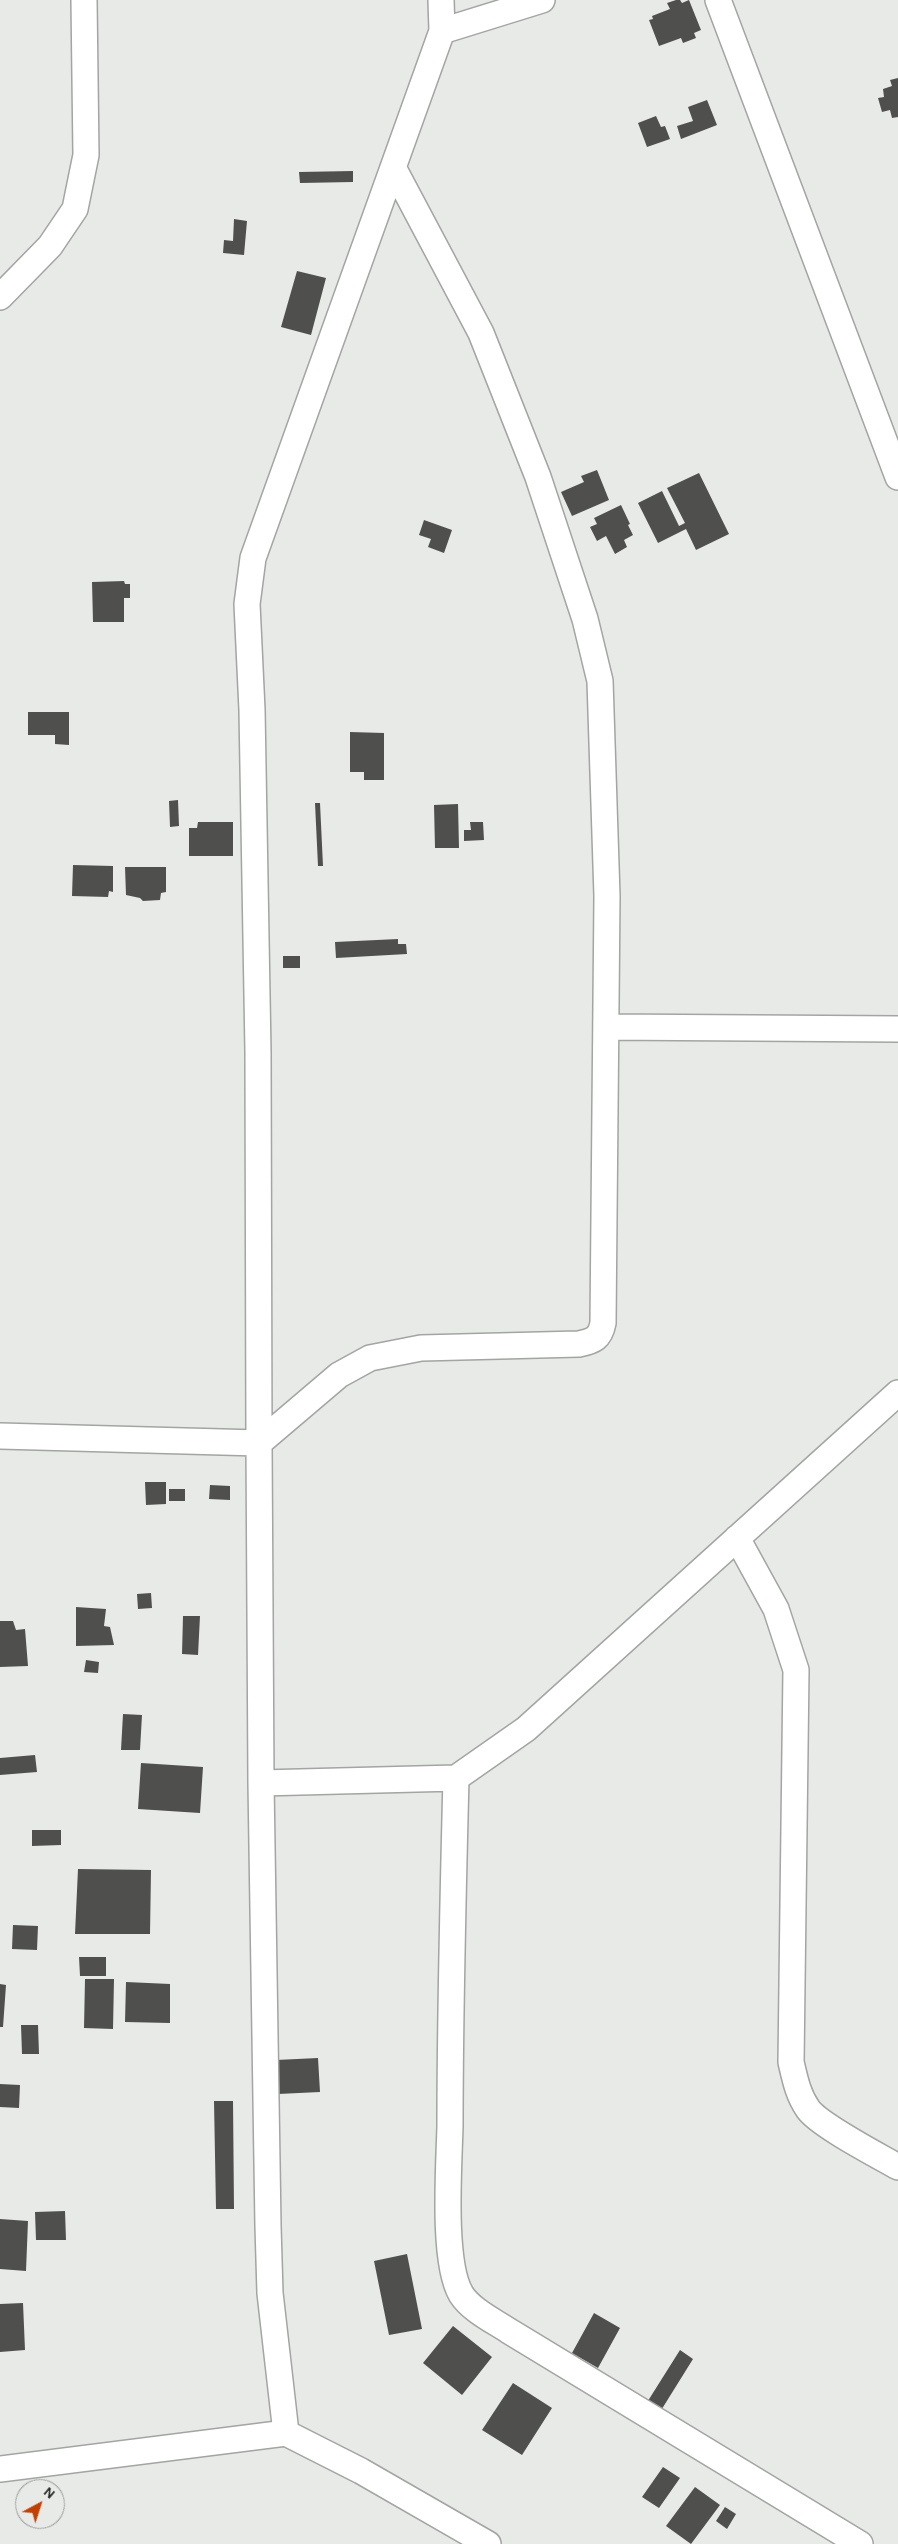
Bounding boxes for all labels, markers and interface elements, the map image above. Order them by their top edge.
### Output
north arrow [15,2479,65,2529]
text: N [40,2483,59,2503]

